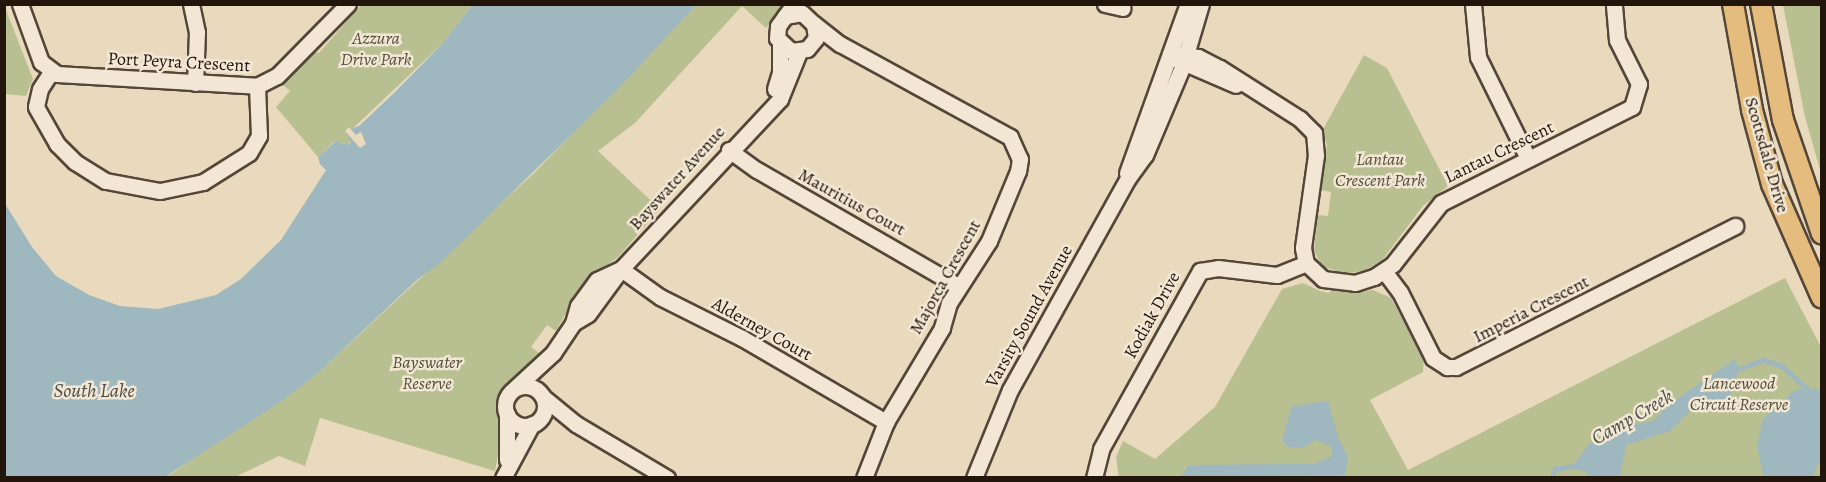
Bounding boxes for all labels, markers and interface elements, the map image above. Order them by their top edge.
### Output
park label: Azzura Drive Park [340,28,412,70]
street label: Port Peyra Crescent [107,47,251,77]
street label: Scottsdale Drive [1740,95,1794,215]
street label: Lantau Crescent [1441,116,1557,188]
street label: Bayswater Avenue [625,121,729,235]
park label: Lantau Crescent Park [1335,149,1425,192]
street label: Mauritius Court [795,164,909,240]
street label: Majorca Crescent [905,216,985,338]
street label: Varsity Sound Avenue [981,241,1077,391]
street label: Kodiak Drive [1119,268,1185,362]
street label: Imperia Crescent [1470,271,1592,347]
street label: Alderney Court [708,293,816,365]
park label: Bayswater Reserve [392,352,462,394]
park label: Lancewood Circuit Reserve [1690,373,1788,416]
water label: South Lake [53,378,135,402]
water label: Camp Creek [1587,384,1677,450]

